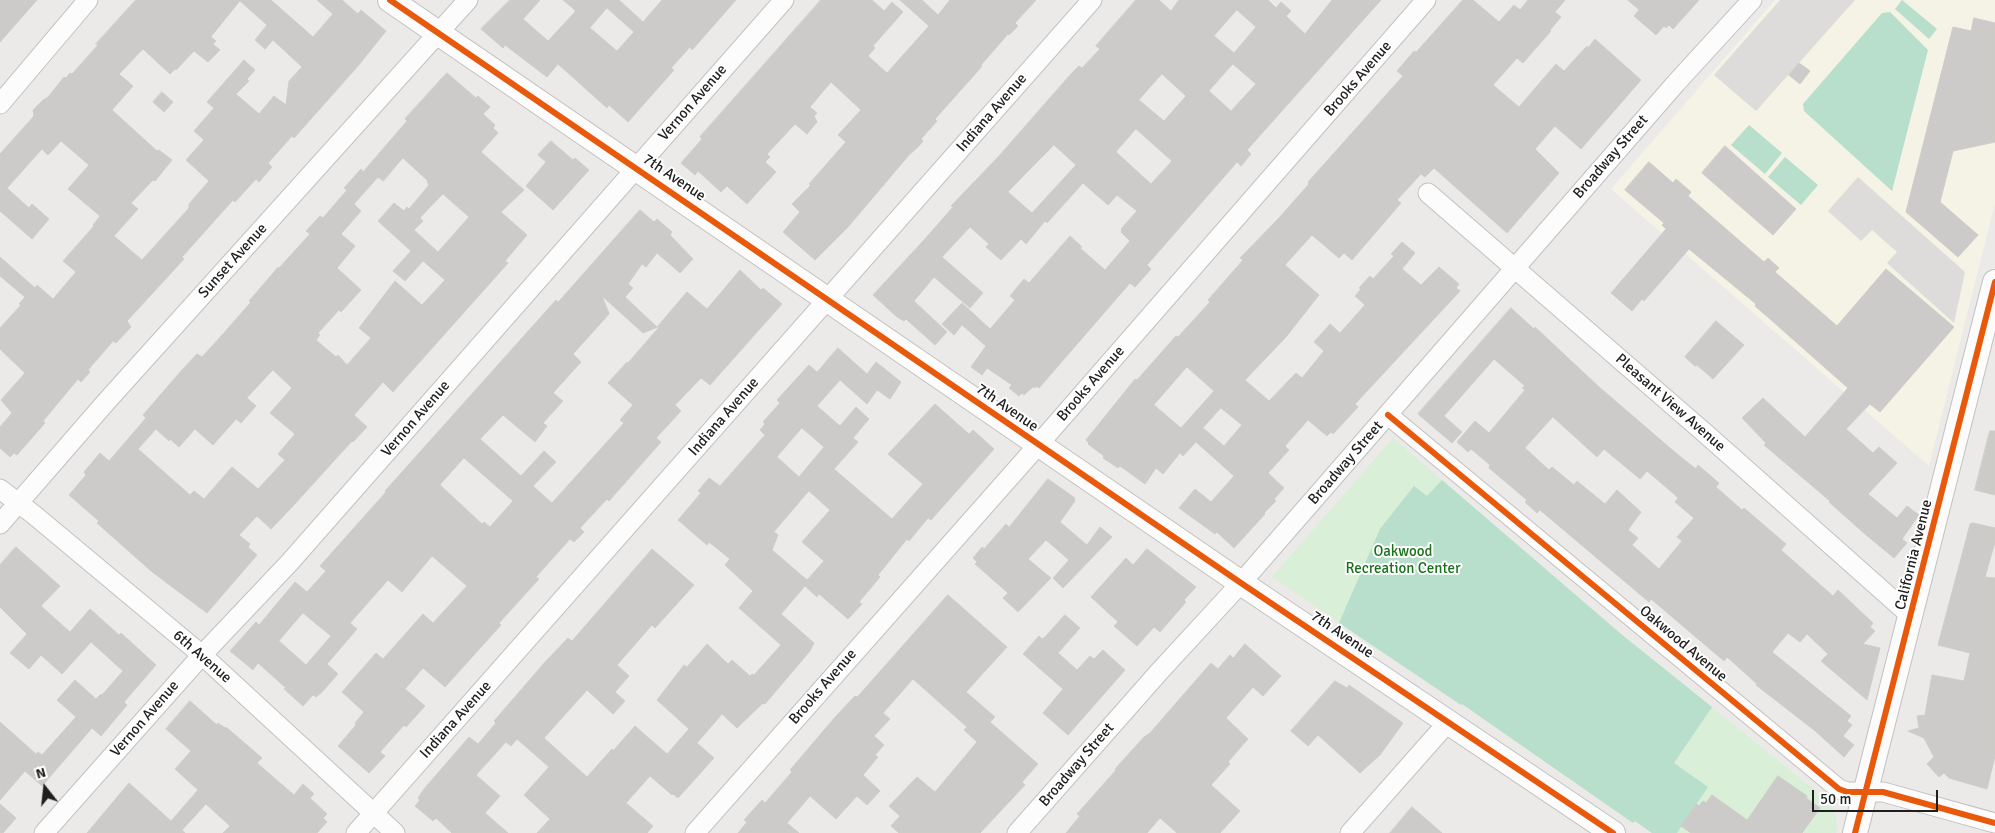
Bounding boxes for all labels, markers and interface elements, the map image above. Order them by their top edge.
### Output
street label: Brooks Avenue [1320,38,1396,120]
street label: Vernon Avenue [655,61,731,145]
street label: Indiana Avenue [953,70,1031,156]
street label: Broadway Street [1570,112,1652,202]
street label: 7th Avenue [639,150,709,206]
street label: Sunset Avenue [195,220,271,302]
street label: Brooks Avenue [1053,343,1129,425]
street label: Pleasant View Avenue [1611,350,1729,456]
street label: Indiana Avenue [685,374,763,460]
street label: Vernon Avenue [378,377,454,461]
street label: 7th Avenue [972,380,1042,436]
street label: Broadway Street [1305,418,1387,508]
street label: California Avenue [1892,498,1936,612]
park label: Oakwood Recreation Center [1345,543,1461,578]
street label: Oakwood Avenue [1635,602,1731,686]
street label: 7th Avenue [1307,607,1377,663]
street label: 6th Avenue [169,627,235,687]
street label: Brooks Avenue [785,646,861,728]
street label: Vernon Avenue [107,677,183,761]
street label: Indiana Avenue [416,678,496,762]
street label: Broadway Street [1036,720,1118,810]
north arrow [20,763,70,813]
text: N [34,764,48,783]
scale bar [1815,780,1941,812]
text: 50 m [1820,790,1851,808]

